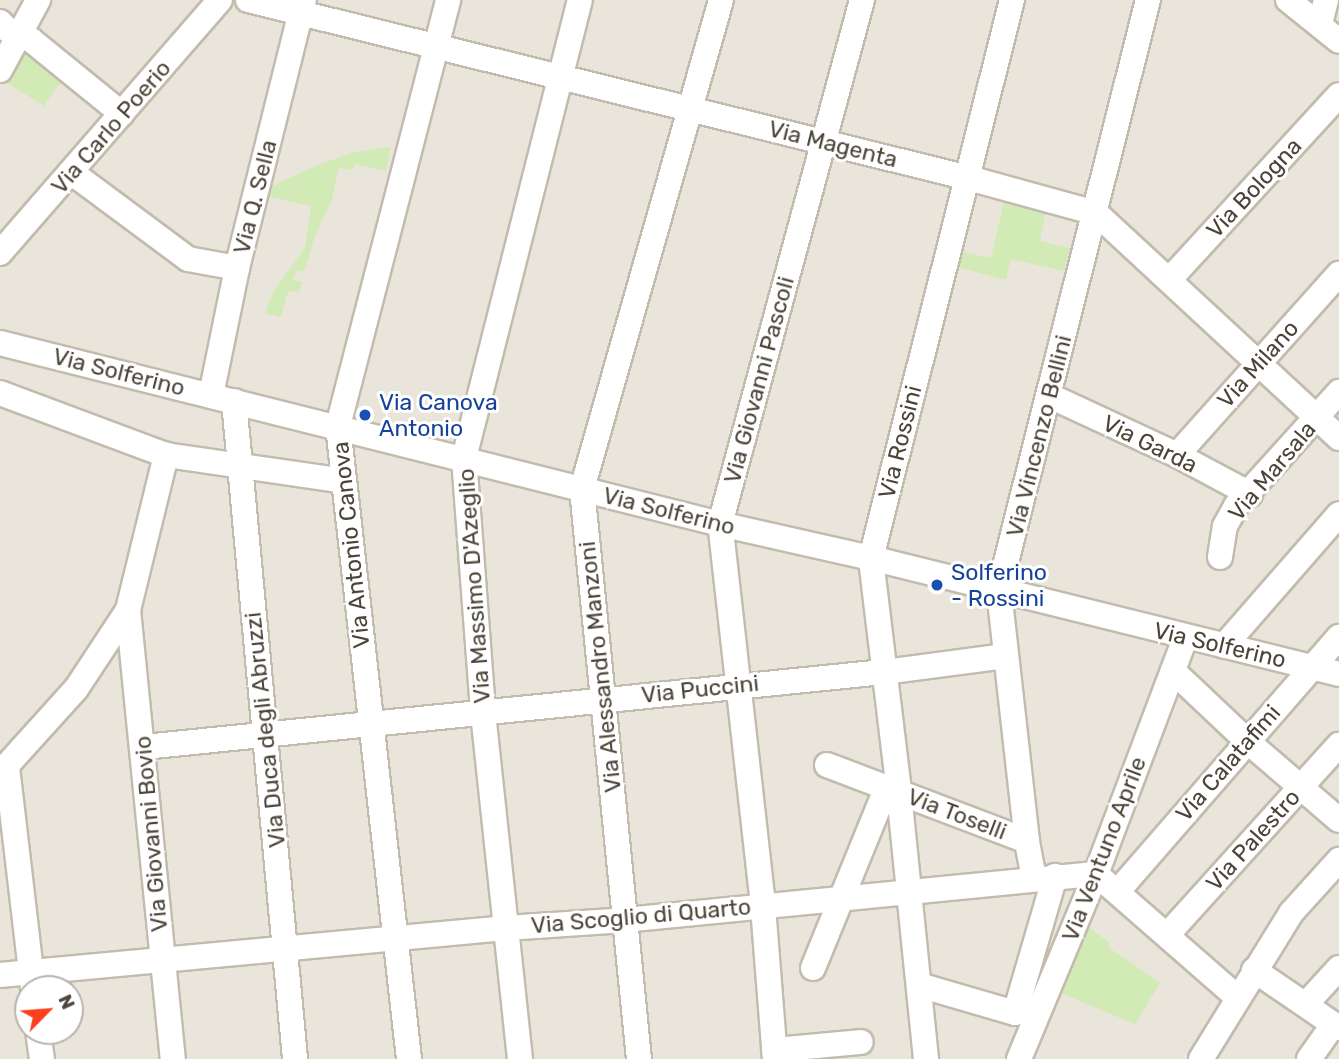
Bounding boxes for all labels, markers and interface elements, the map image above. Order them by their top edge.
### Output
street label: Via Carlo Poerio [45,54,177,200]
street label: Via Magenta [766,115,900,173]
street label: Via Bologna [1201,132,1307,244]
street label: Via Q. Sella [228,137,282,257]
street label: Via Giovanni Pascoli [718,274,800,486]
street label: Via Milano [1212,315,1304,413]
street label: Via Vincenzo Bellini [1000,332,1078,540]
street label: Via Solferino [50,342,188,402]
street label: Via Rossini [873,383,927,501]
place label: Via Canova Antonio [379,388,498,442]
marker: Via Canova Antonio [357,407,373,423]
street label: Via Garda [1098,409,1202,479]
street label: Via Marsala [1222,416,1322,526]
street label: Via Antonio Canova [326,440,376,650]
street label: Via Massimo D'Azeglio [452,468,496,704]
street label: Via Solferino [600,481,738,541]
street label: Via Alessandro Manzoni [573,540,627,794]
place label: Solferino - Rossini [951,558,1047,612]
marker: Solferino - Rossini [929,577,945,593]
street label: Via Duca degli Abruzzi [239,611,291,849]
street label: Via Solferino [1151,616,1289,674]
street label: Via Puccini [640,669,760,709]
street label: Via Calatafimi [1170,699,1286,827]
street label: Via Giovanni Bovio [129,735,173,933]
street label: Via Ventuno Aprile [1056,752,1152,946]
street label: Via Toselli [903,782,1011,846]
street label: Via Palestro [1200,784,1306,896]
street label: Via Scoglio di Quarto [530,893,752,939]
north arrow [14,975,84,1045]
text: N [53,991,80,1013]

